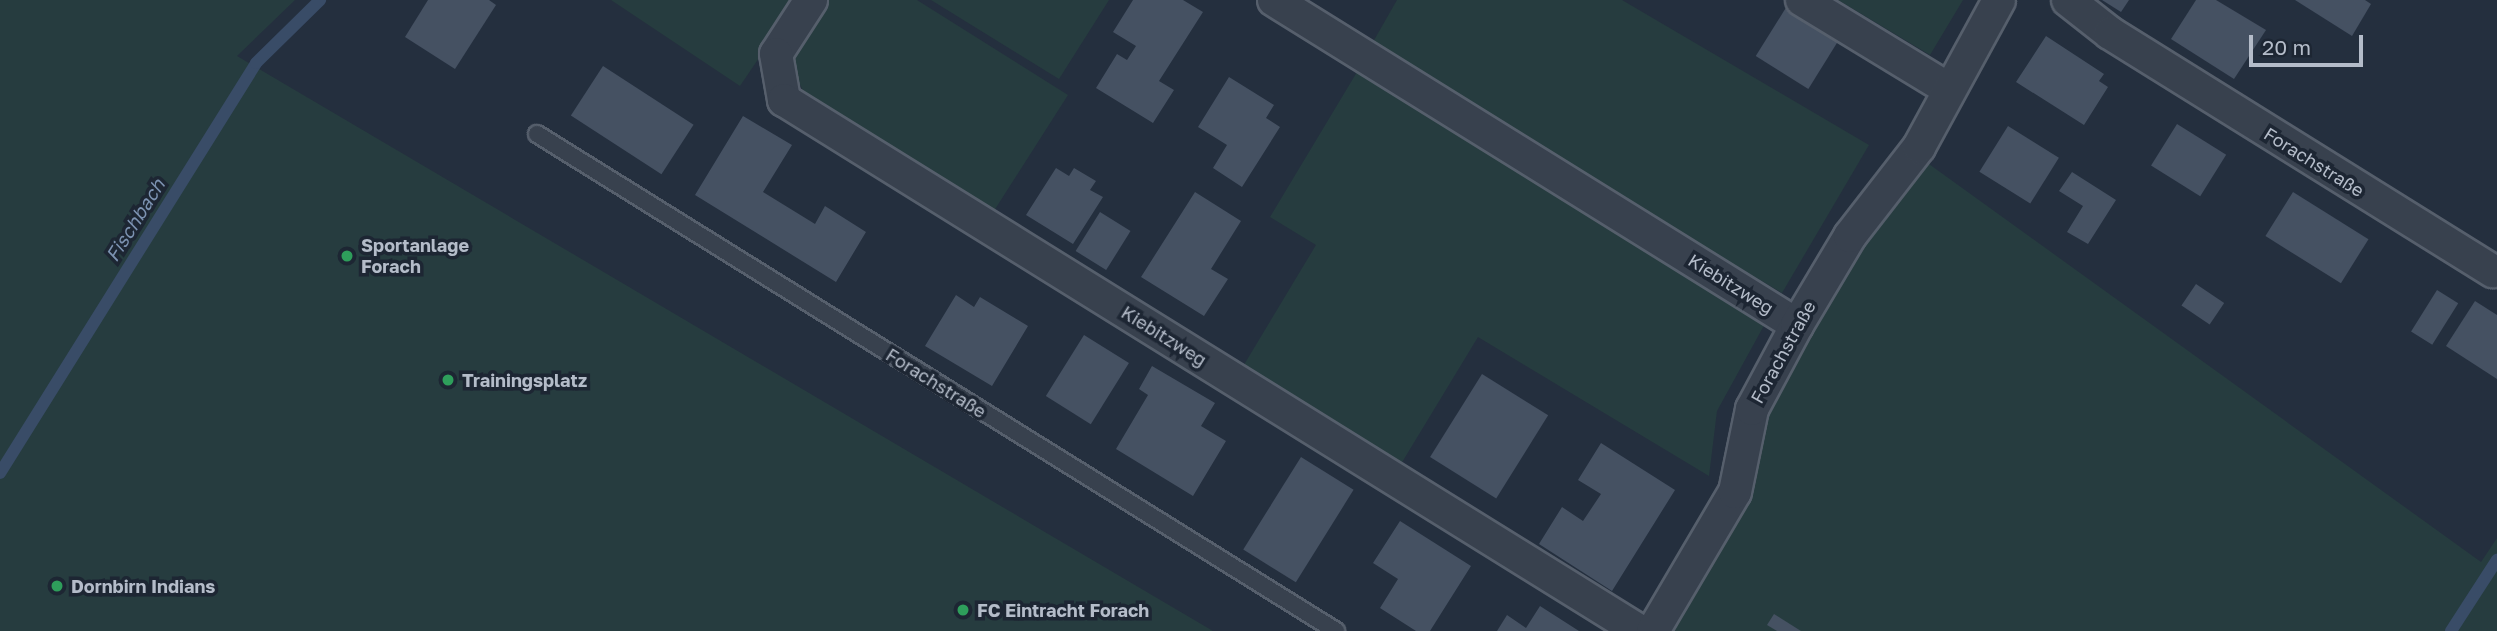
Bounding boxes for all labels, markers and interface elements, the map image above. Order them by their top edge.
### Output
scale bar [2252,21,2366,65]
text: 20 m [2262,34,2311,60]
street label: Forachstraße [2260,123,2368,201]
water label: Fischbach [101,175,169,265]
place label: Sportanlage Forach [361,235,469,278]
marker: Sportanlage Forach [339,248,355,264]
street label: Kiebitzweg [1684,249,1778,319]
street label: Forachstraße [1746,297,1820,407]
street label: Kiebitzweg [1117,301,1211,371]
street label: Forachstraße [882,344,990,422]
place label: Trainingsplatz [462,369,587,391]
marker: Trainingsplatz [440,372,456,388]
place label: Dornbirn Indians [71,575,215,597]
marker: Dornbirn Indians [49,578,65,594]
place label: FC Eintracht Forach [977,599,1149,621]
marker: FC Eintracht Forach [955,602,971,618]

